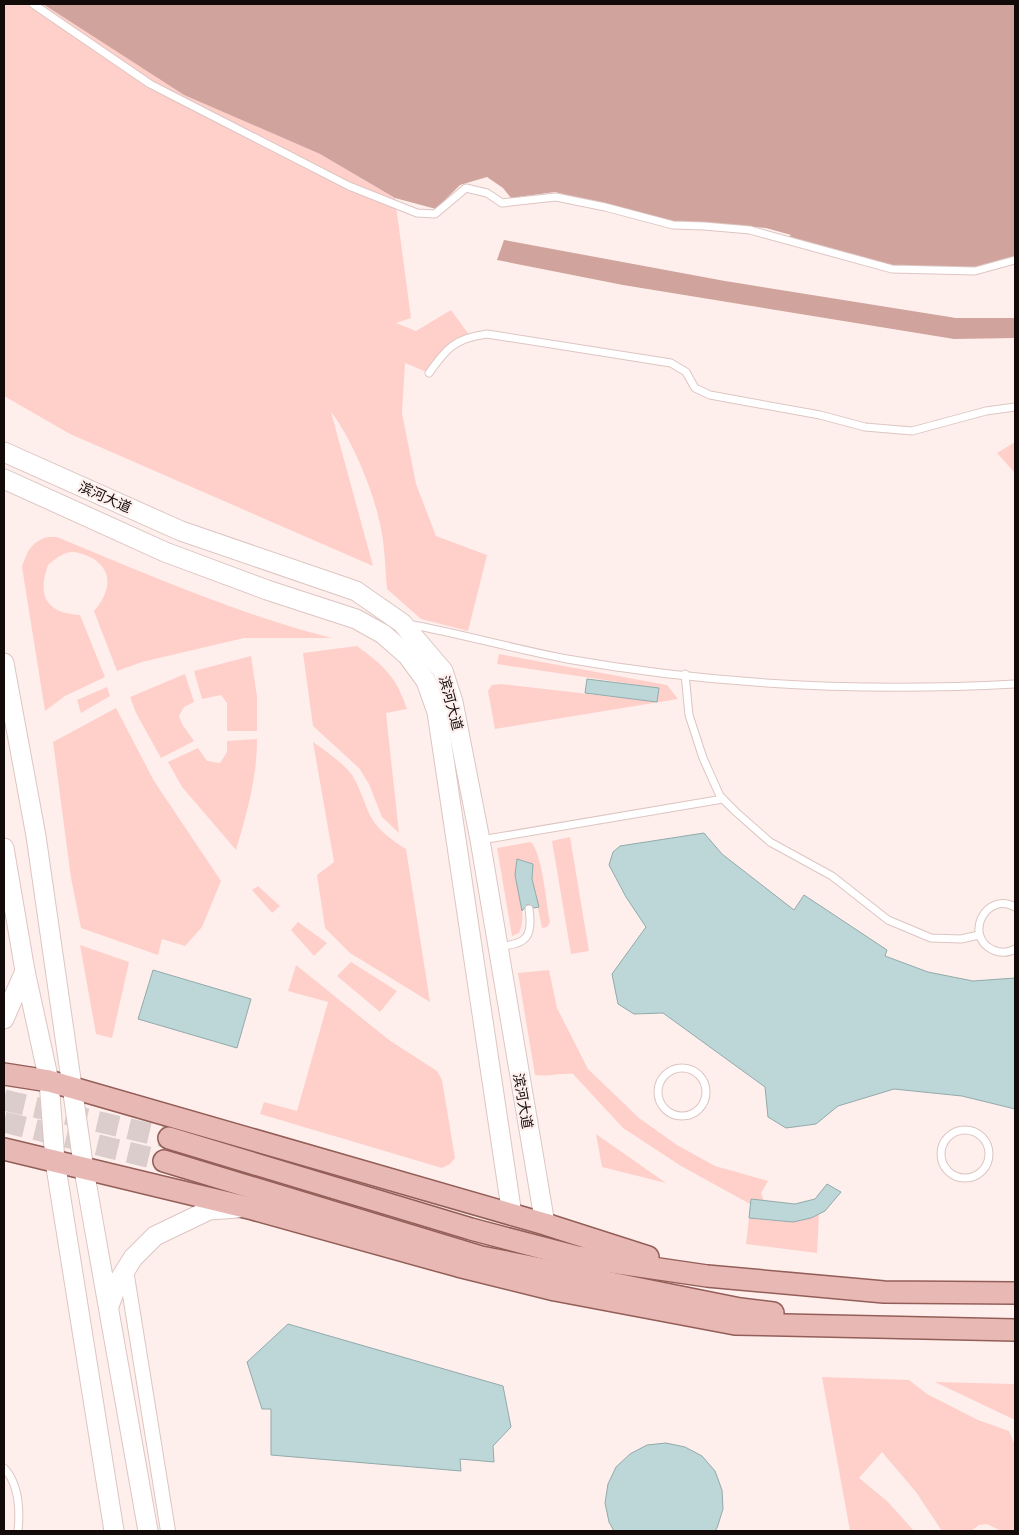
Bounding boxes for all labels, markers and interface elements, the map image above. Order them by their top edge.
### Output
street label: 滨河大道 [76,476,135,517]
street label: 滨河大道 [435,673,468,732]
street label: 滨河大道 [509,1072,538,1130]

